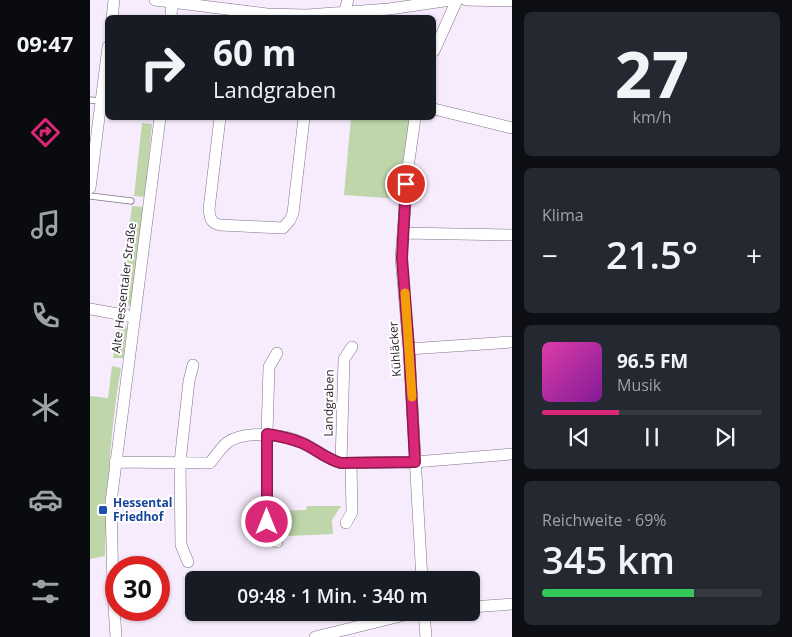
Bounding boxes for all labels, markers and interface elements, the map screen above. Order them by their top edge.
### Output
text: 09:47 [17,28,73,58]
text: 60 m [213,29,296,76]
text: 27 [615,29,689,117]
icon: right [130,35,195,100]
text: Landgraben [213,74,336,104]
text: km/h [633,106,671,128]
icon: directions [28,115,63,150]
pin [385,163,427,205]
icon: arrive [392,170,420,198]
text: Klima [542,204,584,226]
icon: music [28,207,63,242]
street label: Alte Hessentaler Straße [107,222,140,354]
text: 21.5° [606,228,698,280]
text: − [542,236,558,274]
text: + [746,236,762,274]
icon: phone [28,298,63,333]
street label: Kühläcker [384,321,405,377]
text: 96.5 FM [617,348,688,374]
street label: Landgraben [319,369,338,437]
text: Musik [617,374,661,396]
icon: climate [28,390,63,425]
icon: previous [565,423,593,451]
icon: pause [638,423,666,451]
icon: next [711,423,739,451]
icon: car [28,482,63,517]
place label: Hessental Friedhof [113,494,172,525]
position arrow [240,495,292,547]
marker: Hessental Friedhof [97,504,109,516]
text: Reichweite · 69% [542,509,667,531]
text: 345 km [542,533,675,585]
speed limit sign: 30 [105,556,170,621]
icon: filters [28,574,63,609]
text: 09:48 · 1 Min. · 340 m [237,583,428,609]

